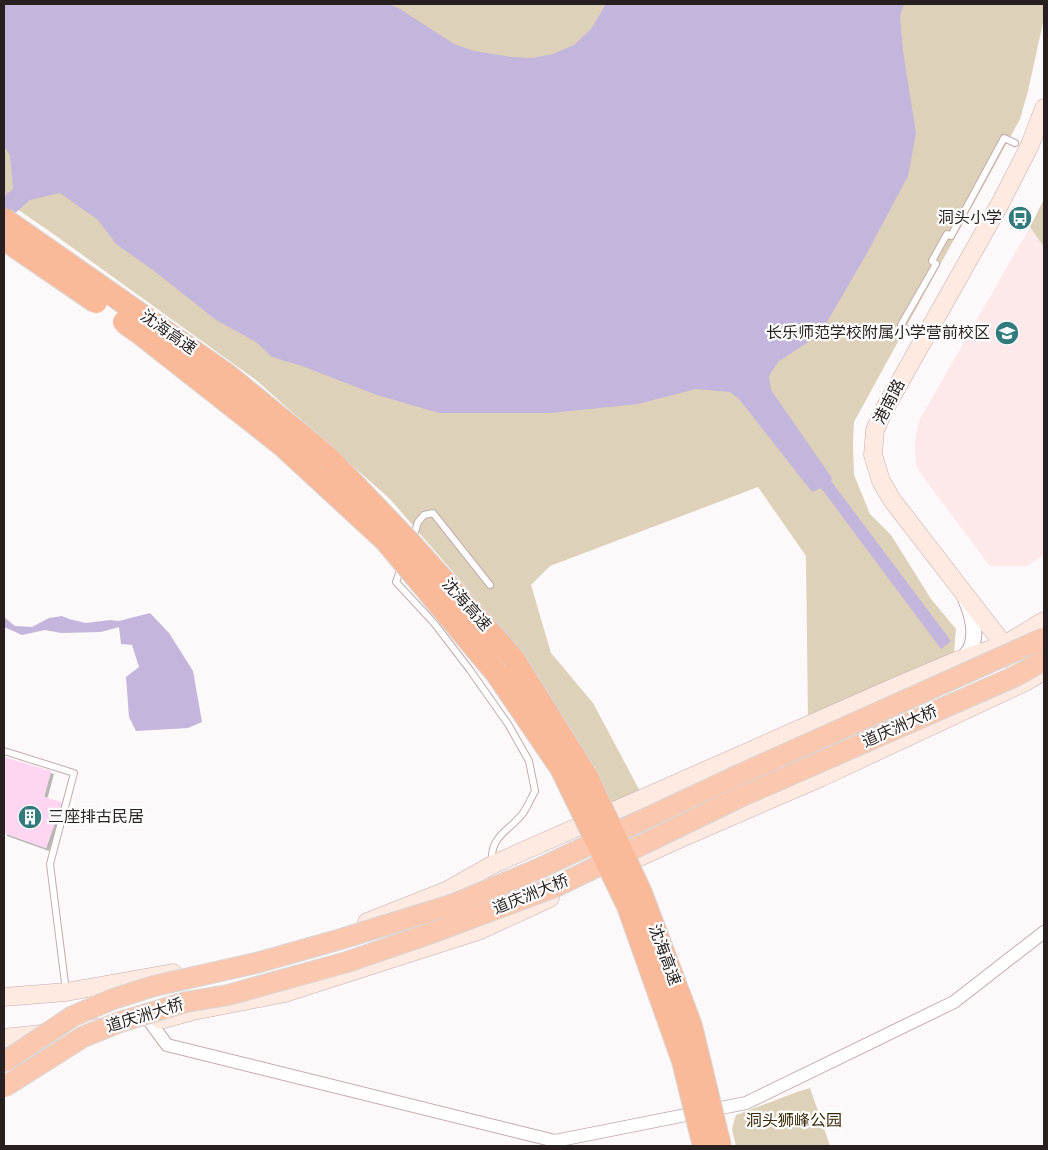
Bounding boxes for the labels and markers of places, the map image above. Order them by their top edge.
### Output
bus stop icon: 洞头小学 [1007,205,1033,231]
place label: 洞头小学 [938,209,1002,228]
school or university icon: 长乐师范学校附属小学营前校区 [994,320,1020,346]
place label: 长乐师范学校附属小学营前校区 [766,324,990,343]
building icon: 三座排古民居 [17,804,43,830]
place label: 三座排古民居 [48,808,144,827]

